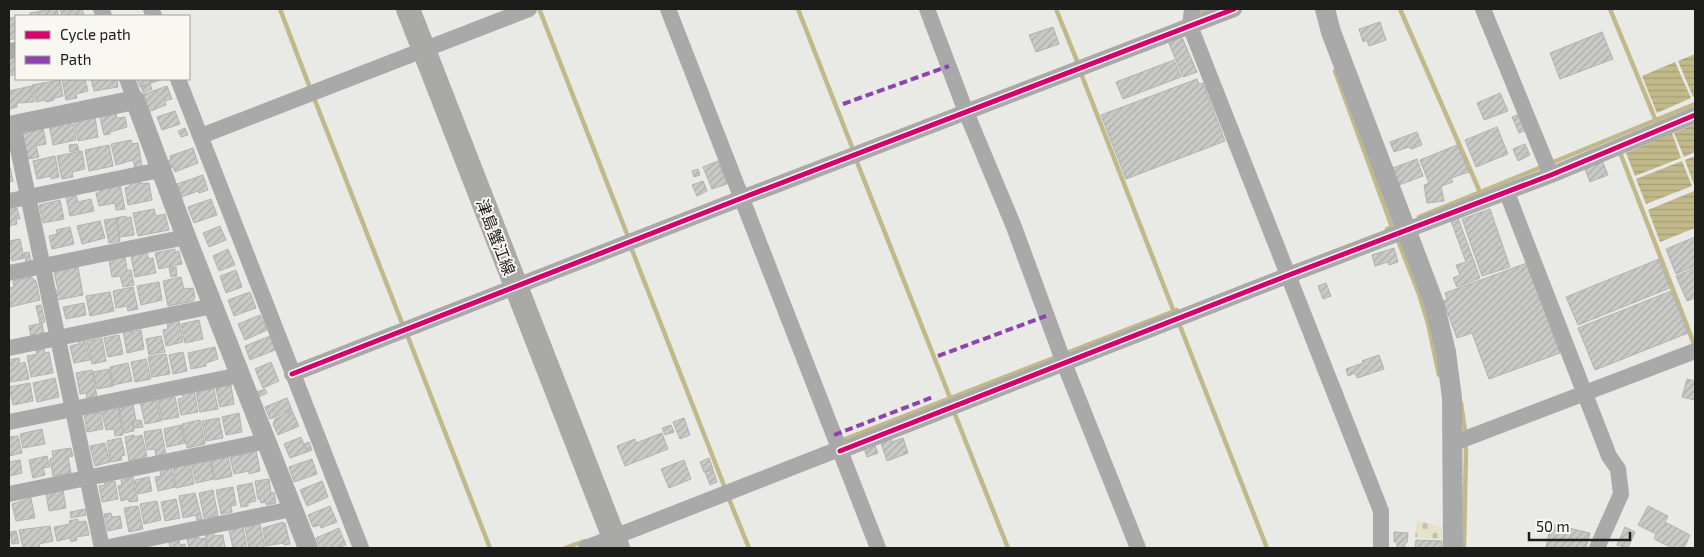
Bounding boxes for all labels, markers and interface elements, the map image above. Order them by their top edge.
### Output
legend [15,15,190,80]
text: Cycle path [60,25,131,43]
text: Path [60,50,91,68]
street label: 津島蟹江線 [473,196,520,278]
scale bar [1529,510,1630,542]
text: 50 m [1536,517,1570,535]

